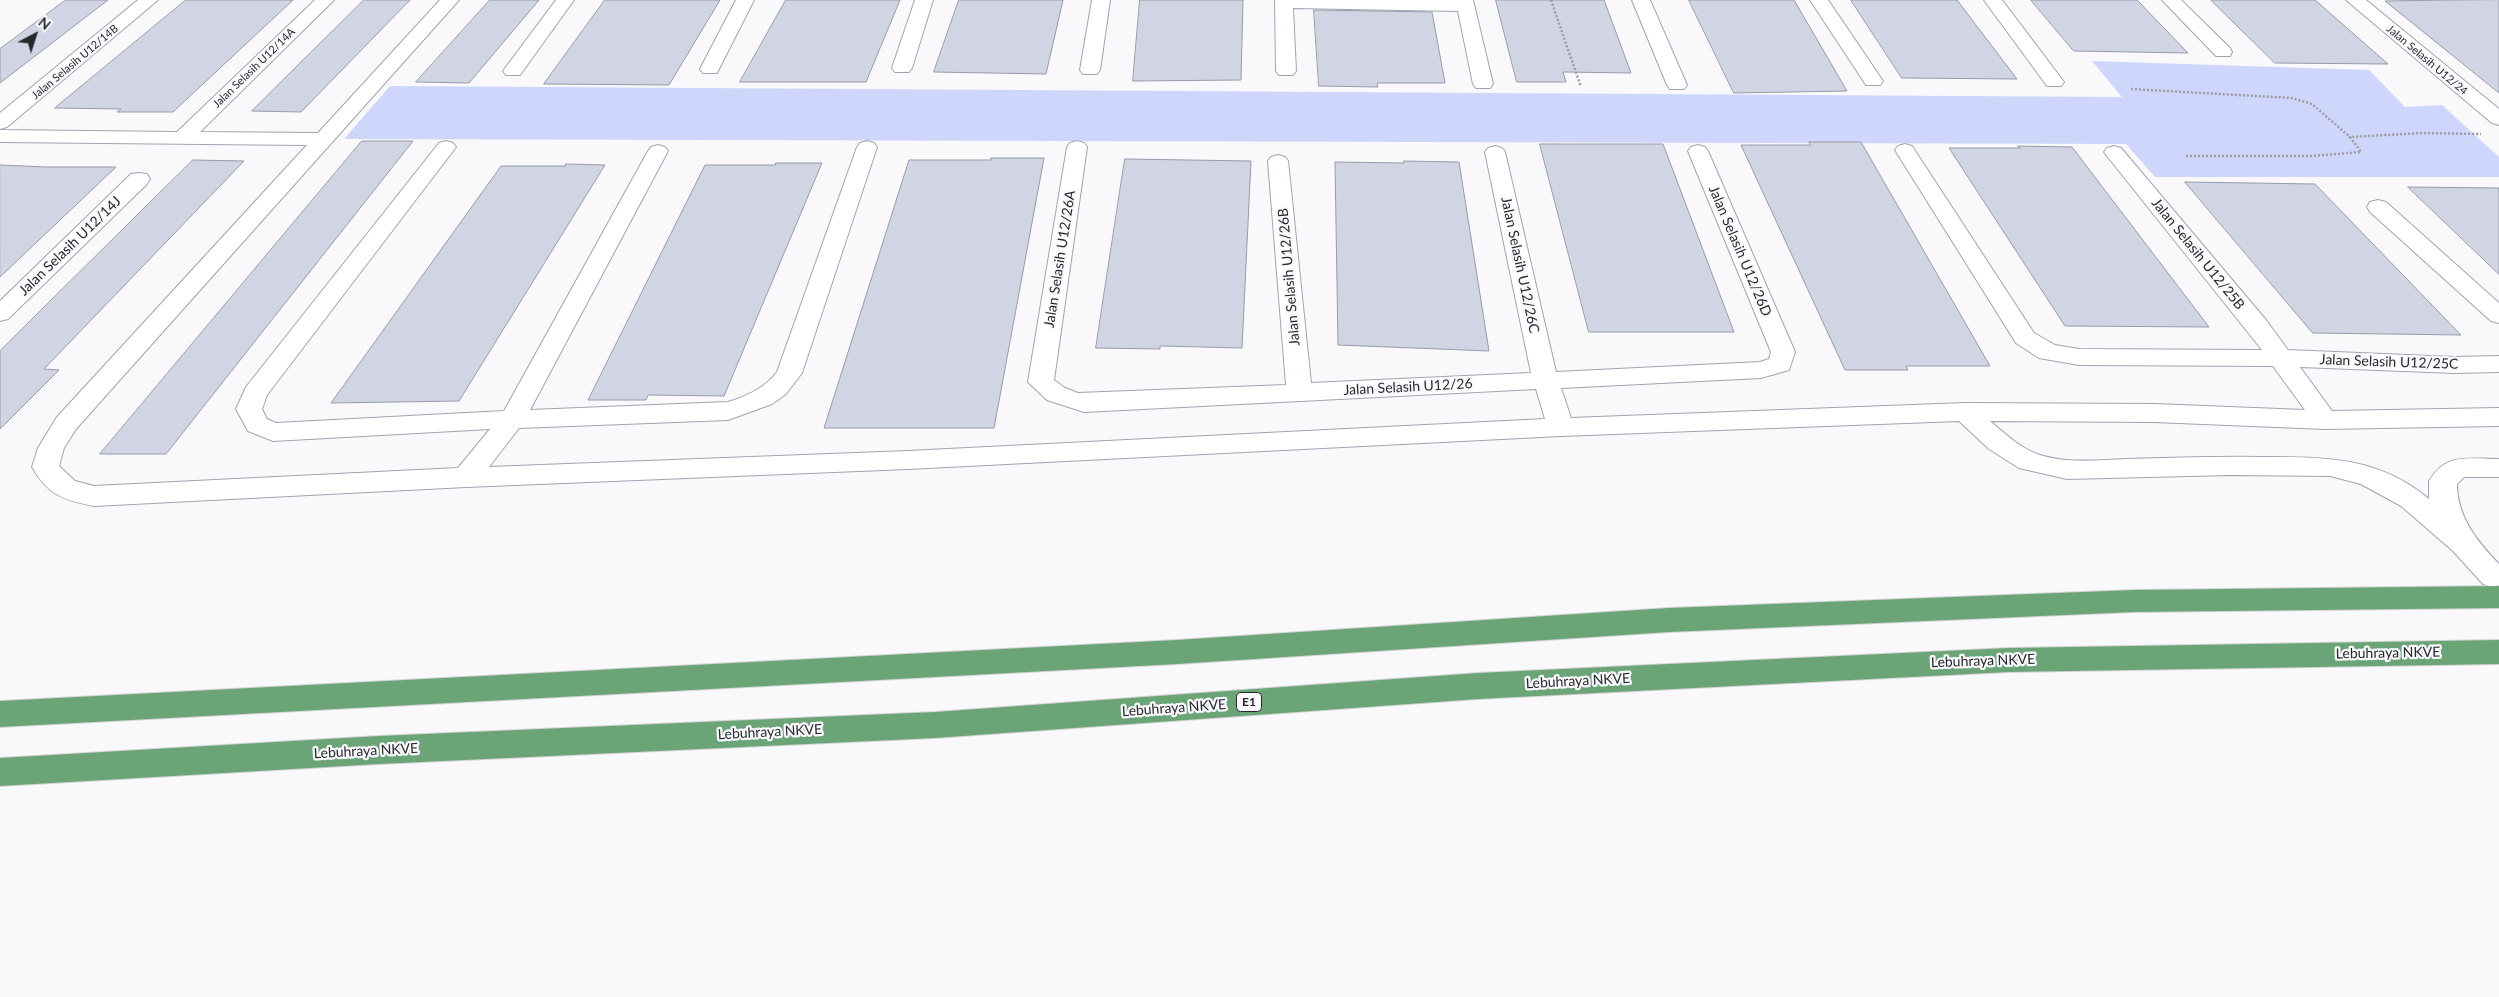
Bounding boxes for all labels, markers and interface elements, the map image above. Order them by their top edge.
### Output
north arrow [10,10,60,60]
text: N [35,13,55,33]
street label: Jalan Selasih U12/14B [29,22,121,102]
street label: Jalan Selasih U12/24 [2384,22,2470,98]
street label: Jalan Selasih U12/14A [210,25,298,111]
street label: Jalan Selasih U12/26D [1705,183,1775,319]
street label: Jalan Selasih U12/26A [1041,189,1079,329]
street label: Jalan Selasih U12/14J [16,193,124,299]
street label: Jalan Selasih U12/26C [1497,195,1543,335]
street label: Jalan Selasih U12/25B [2148,195,2248,313]
street label: Jalan Selasih U12/26B [1275,207,1303,347]
street label: Jalan Selasih U12/25C [2319,351,2459,373]
street label: Jalan Selasih U12/26 [1343,375,1473,399]
street label: Lebuhraya NKVE [2336,644,2440,662]
street label: Lebuhraya NKVE [1931,651,2035,671]
street label: Lebuhraya NKVE [1525,670,1631,692]
road number: E1 [1236,692,1262,712]
street label: Lebuhraya NKVE [1121,696,1227,720]
street label: Lebuhraya NKVE [717,721,823,743]
street label: Lebuhraya NKVE [313,740,419,762]

